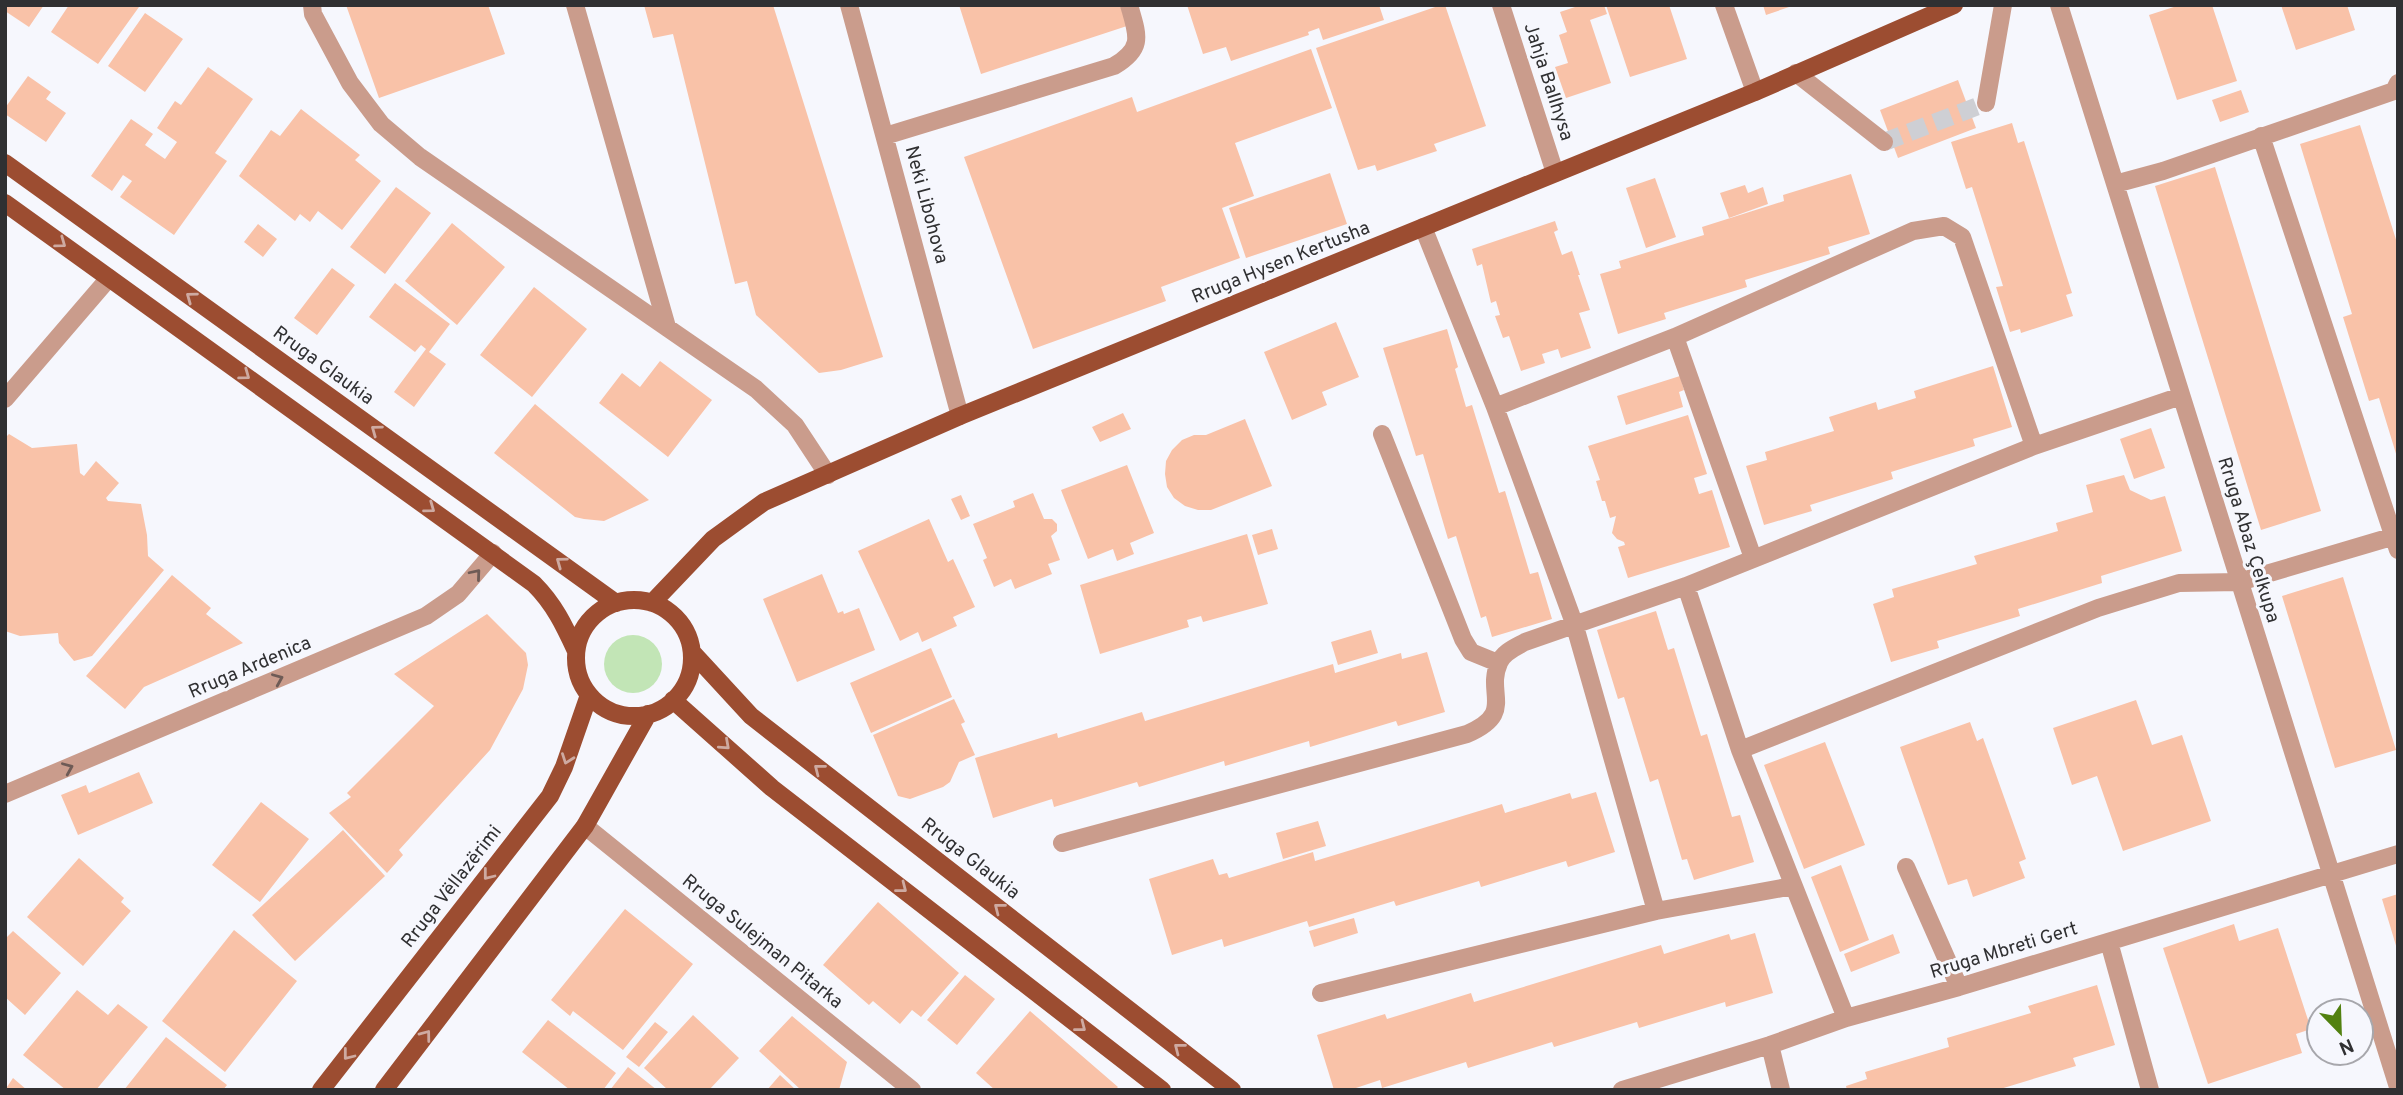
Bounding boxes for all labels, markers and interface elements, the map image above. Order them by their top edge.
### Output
street label: Jahja Ballhysa [1518,20,1578,144]
street label: Neki Libohova [899,143,953,267]
street label: Rruga Hysen Kertusha [1188,216,1374,310]
one-way arrow [53,234,65,247]
one-way arrow [186,293,199,305]
street label: Rruga Glaukia [268,321,378,411]
one-way arrow [237,367,250,380]
one-way arrow [371,425,384,438]
street label: Rruga Abaz Çelkupa [2211,454,2285,626]
one-way arrow [422,500,435,512]
one-way arrow [556,558,569,571]
one-way arrow [468,569,480,582]
street label: Rruga Ardenica [185,631,315,705]
one-way arrow [270,673,283,687]
one-way arrow [716,737,729,749]
one-way arrow [561,753,575,765]
one-way arrow [61,762,73,776]
one-way arrow [815,764,827,777]
street label: Rruga Glaukia [916,813,1024,905]
street label: Rruga Vëllazërimi [397,821,507,953]
one-way arrow [483,868,496,880]
street label: Rruga Sulejman Pitarka [677,870,847,1014]
one-way arrow [894,879,906,892]
one-way arrow [994,904,1007,917]
street label: Rruga Mbreti Gert [1927,917,2081,985]
north arrow [2305,997,2375,1067]
one-way arrow [1074,1019,1086,1032]
one-way arrow [417,1031,430,1043]
text: N [2335,1032,2357,1060]
one-way arrow [1174,1043,1186,1056]
one-way arrow [343,1047,356,1060]

